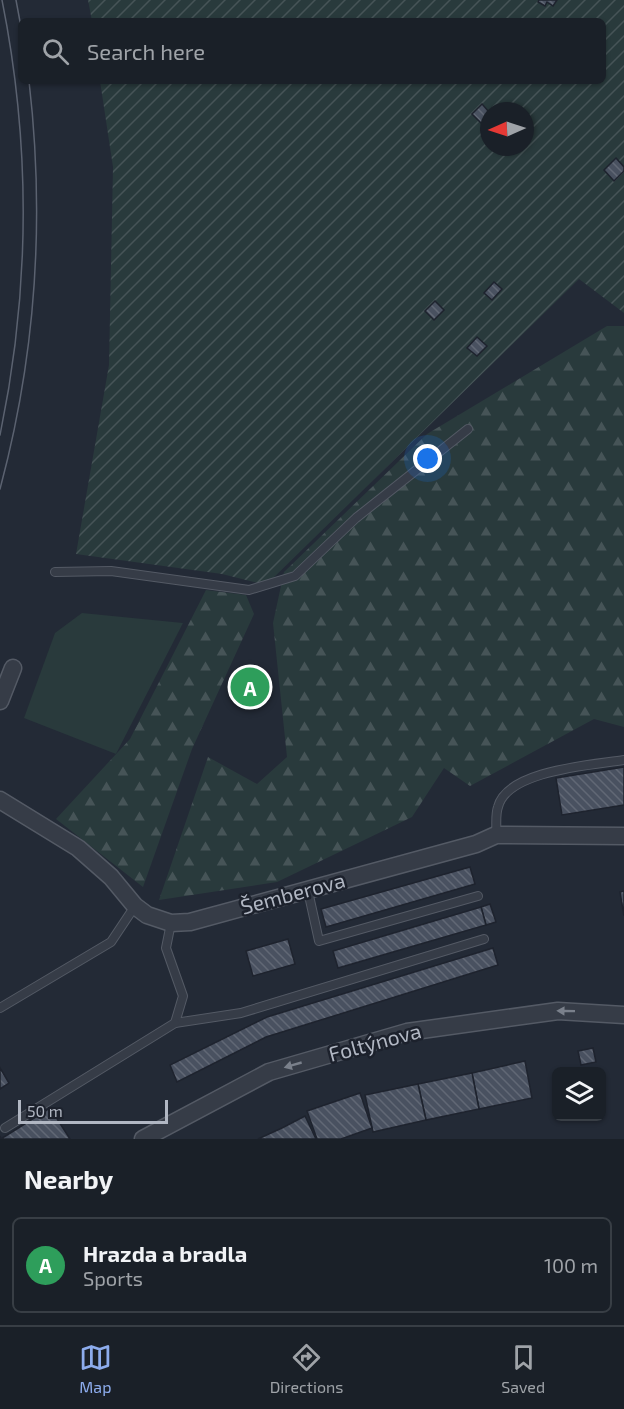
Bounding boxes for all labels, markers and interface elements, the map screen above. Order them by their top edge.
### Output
search box [18,18,606,84]
icon: search [39,35,72,68]
text: Search here [87,38,205,64]
north arrow [480,102,534,156]
your location [413,444,442,473]
pin: A [230,664,270,710]
street label: Šemberova [238,867,348,919]
one-way arrow [556,1006,575,1016]
street label: Foltýnova [326,1017,424,1066]
one-way arrow [284,1061,302,1070]
map controls [552,1067,606,1121]
button: layers [552,1067,606,1121]
scale bar [18,1097,168,1124]
text: 50 m [27,1101,63,1120]
text: Nearby [24,1163,113,1194]
text: Hrazda a bradla [83,1240,247,1266]
text: A [39,1253,52,1277]
text: 100 m [544,1253,598,1277]
text: Sports [83,1266,143,1290]
tab: Map [79,1341,112,1396]
tab: Directions [270,1341,343,1396]
tab: Saved [501,1341,545,1396]

